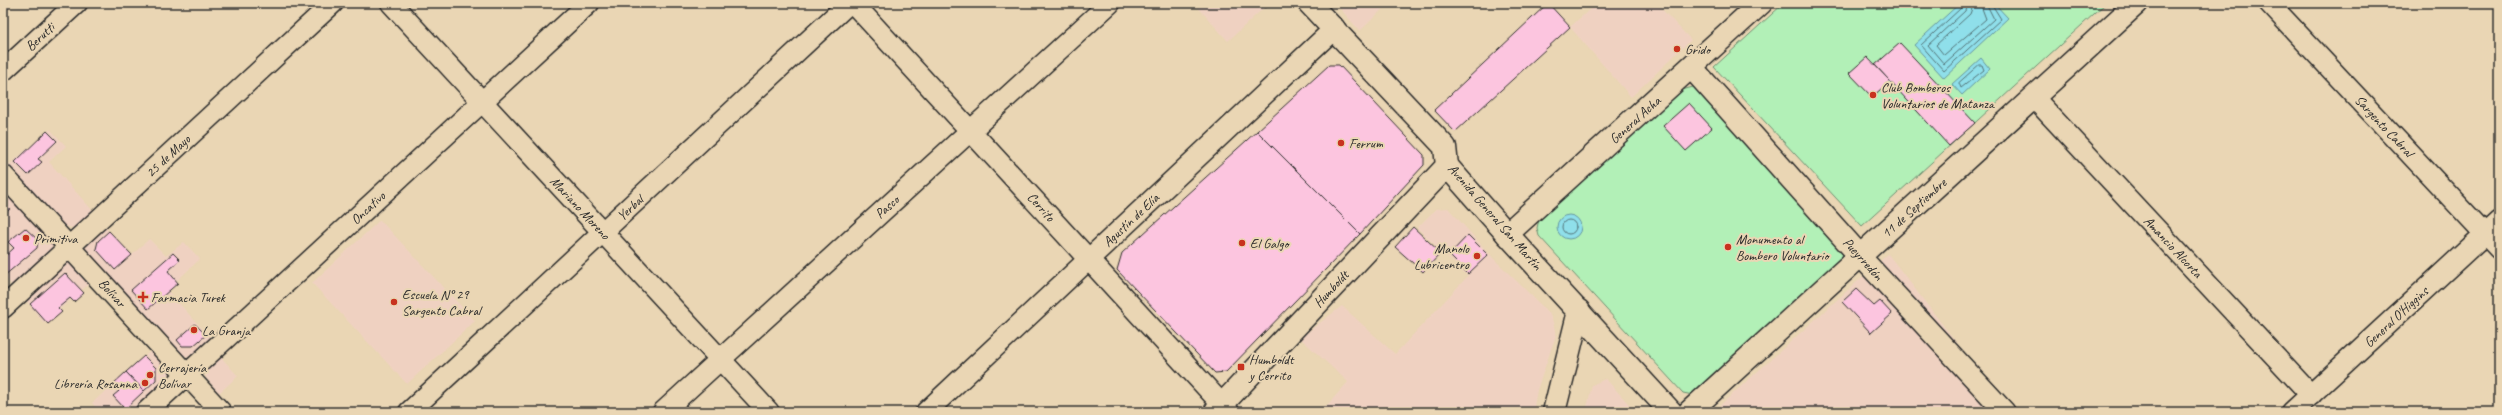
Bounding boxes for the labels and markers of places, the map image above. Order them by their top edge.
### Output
place label: Grido [1685,41,1712,58]
marker: Grido [1672,44,1682,54]
place label: Club Bomberos Voluntarios de Matanza [1881,79,1995,112]
marker: Club Bomberos Voluntarios de Matanza [1868,90,1878,100]
place label: Ferrum [1349,135,1384,152]
marker: Ferrum [1336,138,1346,148]
place label: Primitiva [34,230,78,247]
place label: Monumento al Bombero Voluntario [1736,231,1830,264]
marker: Primitiva [21,233,31,243]
place label: El Galgo [1250,235,1290,252]
marker: El Galgo [1237,238,1247,248]
place label: Manolo Lubricentro [1414,240,1470,273]
marker: Monumento al Bombero Voluntario [1723,242,1733,252]
marker: Manolo Lubricentro [1472,251,1482,261]
place label: Escuela N° 29 Sargento Cabral [402,286,483,319]
place label: Farmacia Turek [151,289,226,306]
marker: Farmacia Turek [138,292,148,302]
marker: Escuela N° 29 Sargento Cabral [389,297,399,307]
place label: La Granja [202,322,251,339]
marker: La Granja [189,325,199,335]
place label: Humboldt y Cerrito [1248,351,1295,384]
place label: Cerrajería Bolívar [158,359,207,392]
marker: Humboldt y Cerrito [1236,362,1246,372]
marker: Cerrajería Bolívar [145,370,155,380]
place label: Librería Rosanna [54,375,138,392]
marker: Librería Rosanna [140,378,150,388]

